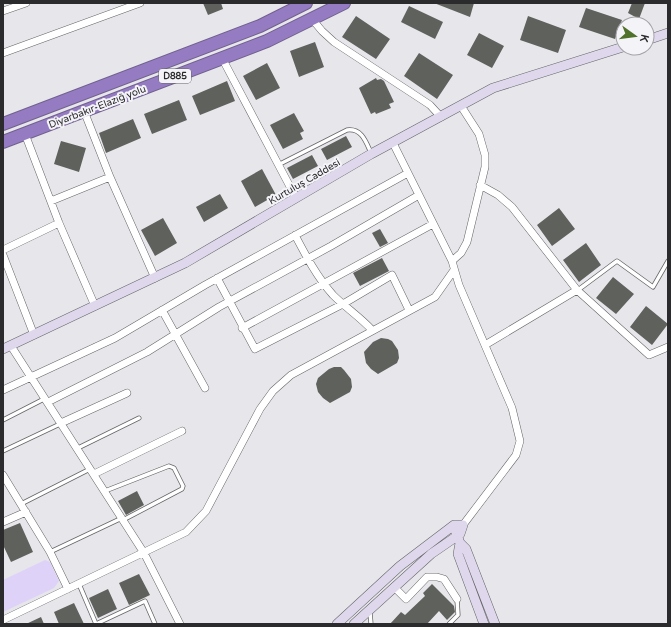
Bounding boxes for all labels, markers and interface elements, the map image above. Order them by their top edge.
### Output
north arrow [615,16,655,56]
text: K [637,33,651,44]
road number: D885 [159,69,191,83]
street label: Diyarbakır-Elazığ yolu [47,83,148,131]
street label: Kurtuluş Caddesi [267,157,342,207]

